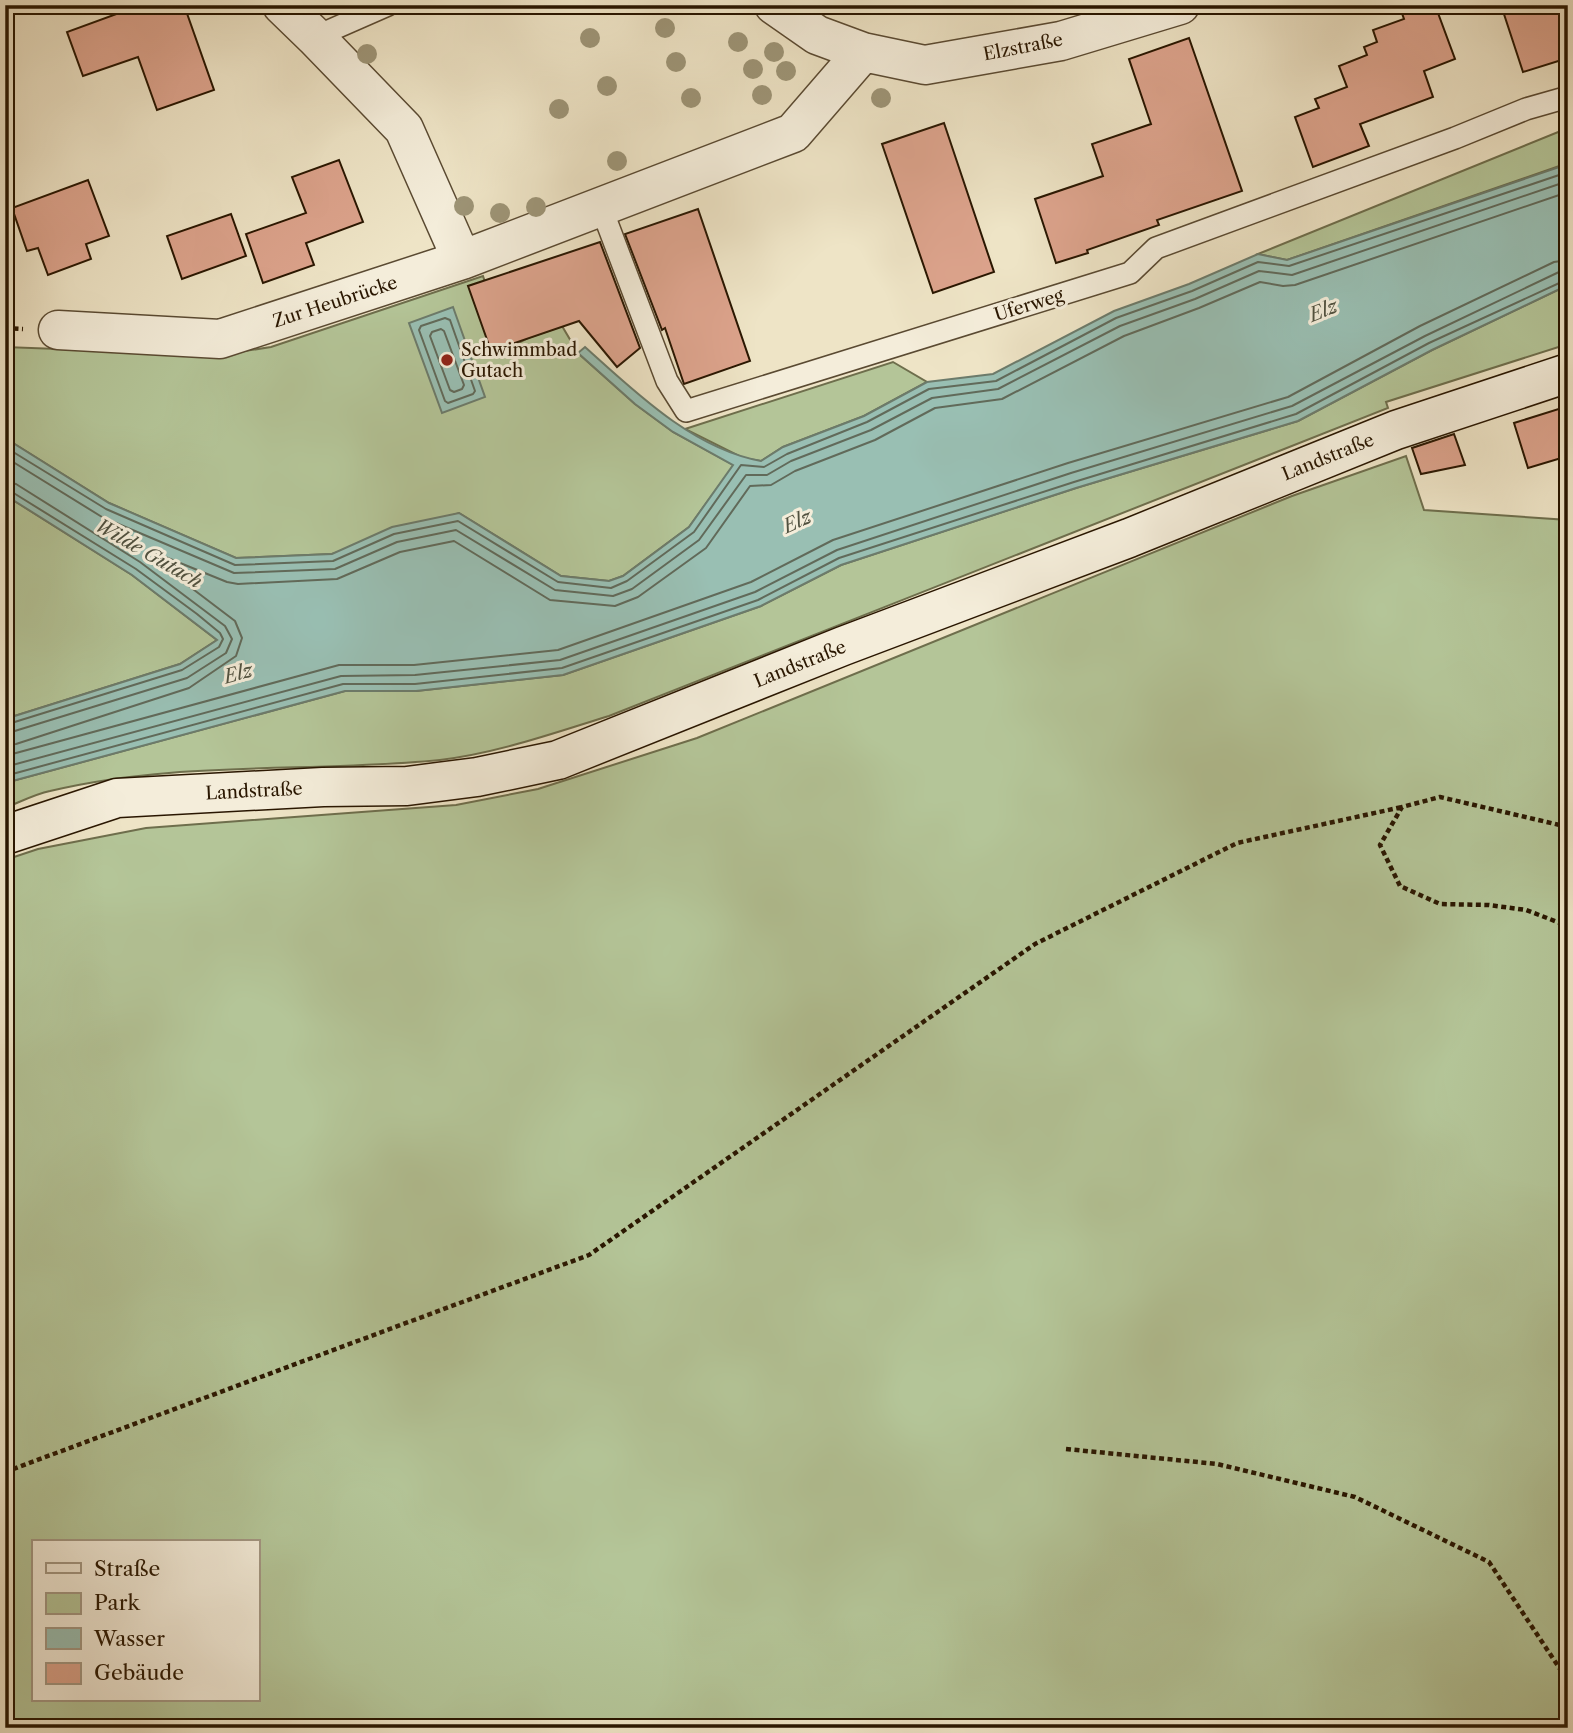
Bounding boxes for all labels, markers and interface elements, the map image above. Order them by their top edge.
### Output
street label: Elzstraße [981,29,1065,65]
street label: Zur Heubrücke [270,271,400,333]
street label: Uferweg [992,284,1067,326]
water label: Elz [1304,294,1343,327]
place label: Schwimmbad Gutach [461,339,577,382]
marker: Schwimmbad Gutach [439,352,455,368]
street label: Landstraße [1279,429,1377,485]
water label: Elz [777,504,817,539]
water label: Wilde Gutach [91,514,206,593]
street label: Landstraße [751,636,849,692]
water label: Elz [219,658,257,689]
street label: Landstraße [205,777,303,805]
legend [32,1540,259,1702]
text: Straße [94,1556,160,1581]
text: Park [94,1590,140,1615]
text: Wasser [93,1626,165,1651]
text: Gebäude [94,1660,184,1685]

